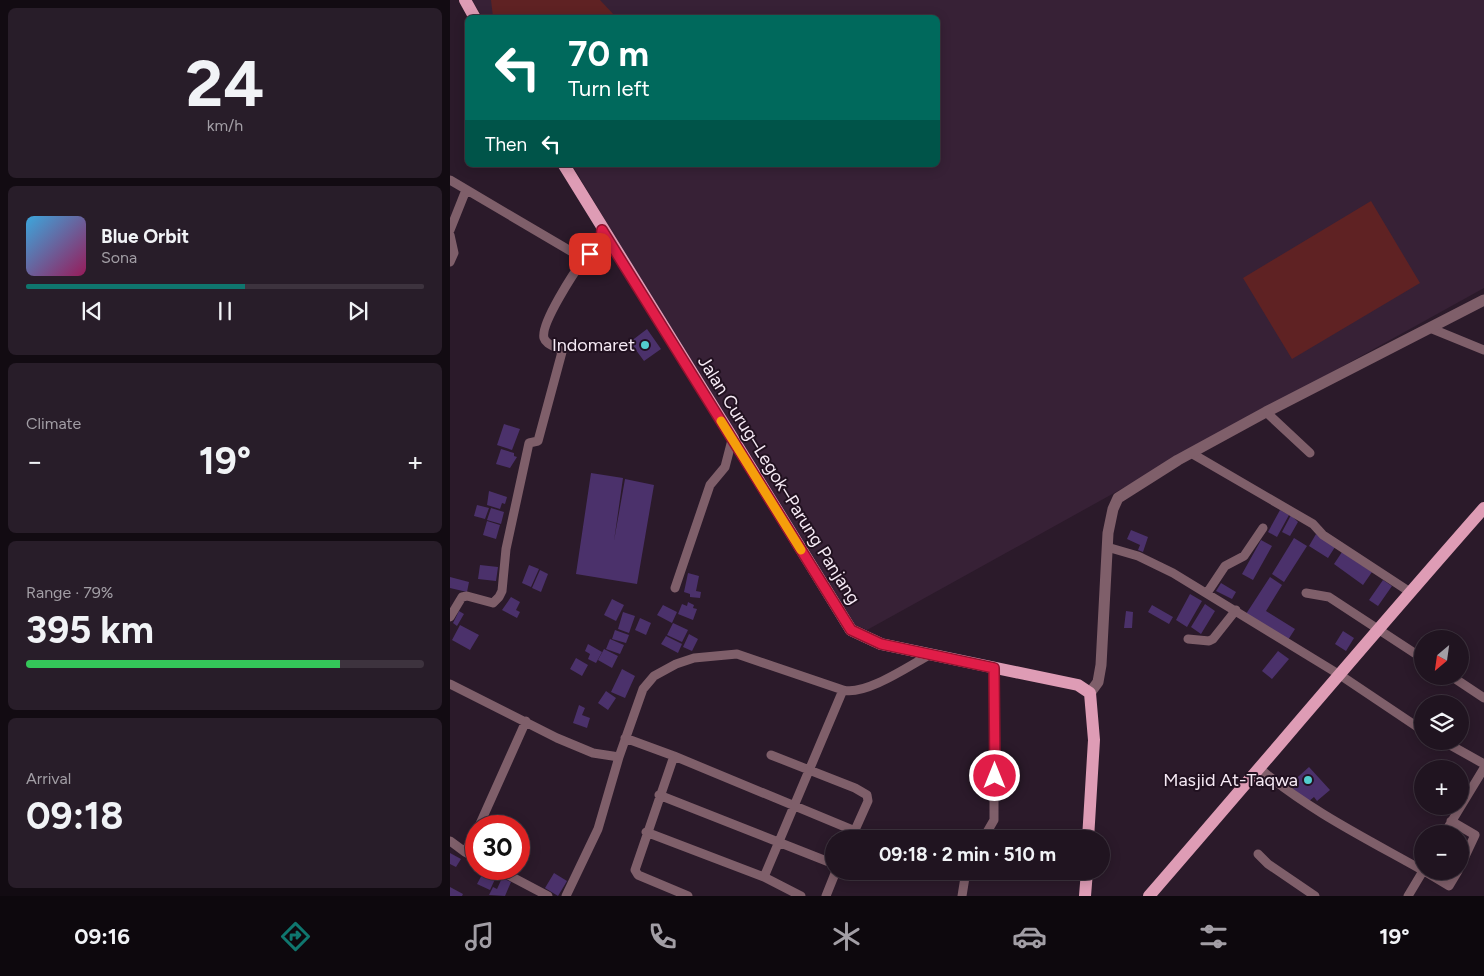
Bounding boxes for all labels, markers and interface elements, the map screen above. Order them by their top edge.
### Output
text: 70 m [568,33,649,75]
icon: left [485,35,550,100]
text: 24 [186,44,264,122]
text: Turn left [568,75,650,102]
text: km/h [207,116,243,135]
icon: left [537,130,565,158]
text: Then [485,133,527,156]
text: Blue Orbit [101,225,189,248]
pin [569,233,611,275]
icon: arrive [576,240,604,268]
text: Sona [101,248,137,267]
icon: previous [78,297,106,325]
icon: pause [211,297,239,325]
icon: next [344,297,372,325]
place label: Indomaret [552,334,635,356]
marker: Indomaret [639,339,651,351]
street label: Jalan Curug–Legok–Parung Panjang [693,352,865,608]
text: Climate [26,414,81,433]
text: 19° [199,438,251,484]
text: − [26,444,43,478]
text: + [407,444,424,478]
text: Range · 79% [26,583,113,602]
text: 395 km [26,607,154,653]
north arrow [1414,630,1469,685]
map controls [1414,630,1469,880]
button: layers [1414,695,1469,750]
position arrow [968,749,1020,801]
button: + [1414,760,1469,815]
text: Arrival [26,769,71,788]
place label: Masjid At-Taqwa [1163,769,1298,791]
marker: Masjid At-Taqwa [1302,774,1314,786]
text: 09:18 [26,793,123,839]
speed limit sign: 30 [465,815,530,880]
button: − [1414,825,1469,880]
text: 09:18 · 2 min · 510 m [879,843,1056,866]
icon: directions [278,919,313,954]
icon: music [462,919,497,954]
icon: phone [645,919,680,954]
icon: climate [829,919,864,954]
icon: car [1012,919,1047,954]
icon: filters [1196,919,1231,954]
text: 09:16 [74,923,130,950]
text: 19° [1379,923,1410,950]

